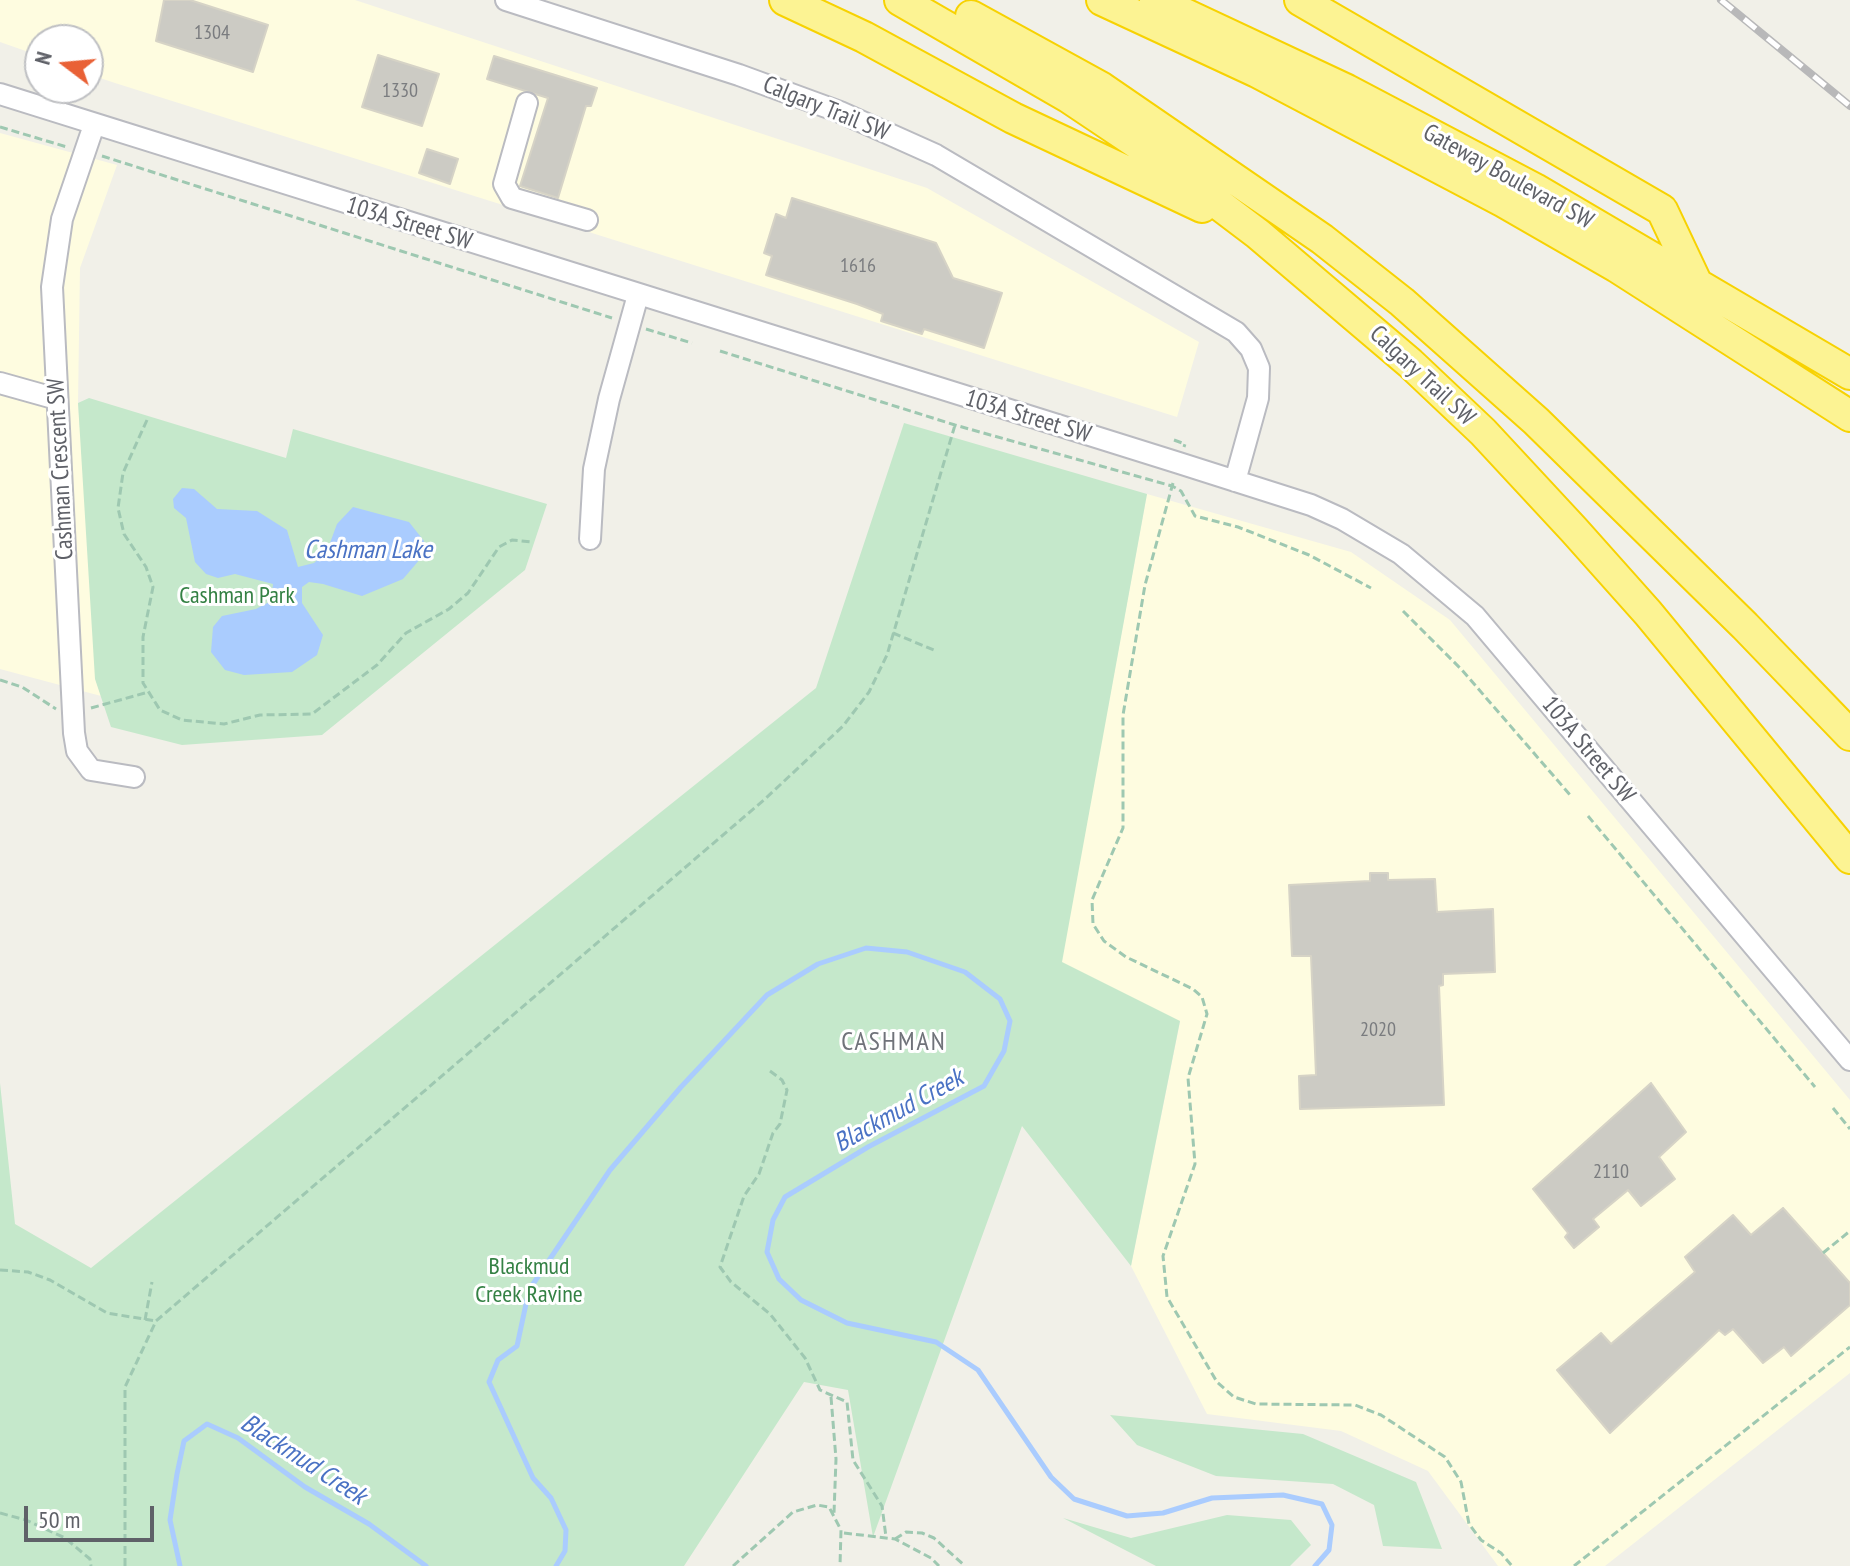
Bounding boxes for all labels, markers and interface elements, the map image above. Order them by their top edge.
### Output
house number: 1304 [194,21,230,45]
north arrow [24,24,104,104]
text: N [28,48,58,68]
street label: Calgary Trail SW [759,71,893,147]
house number: 1330 [382,79,418,103]
street label: Gateway Boulevard SW [1418,118,1598,236]
street label: 103A Street SW [343,191,475,257]
house number: 1616 [840,254,876,278]
street label: Calgary Trail SW [1363,320,1481,432]
street label: Cashman Crescent SW [42,377,80,561]
street label: 103A Street SW [962,384,1094,450]
water label: Cashman Lake [304,535,432,567]
park label: Cashman Park [179,582,295,610]
street label: 103A Street SW [1535,691,1641,809]
house number: 2020 [1360,1018,1396,1042]
district label: CASHMAN [841,1027,947,1059]
water label: Blackmud Creek [829,1063,969,1159]
house number: 2110 [1593,1160,1629,1184]
park label: Blackmud Creek Ravine [475,1253,583,1309]
water label: Blackmud Creek [235,1408,371,1512]
scale bar [28,1490,158,1540]
text: 50 m [38,1504,80,1535]

